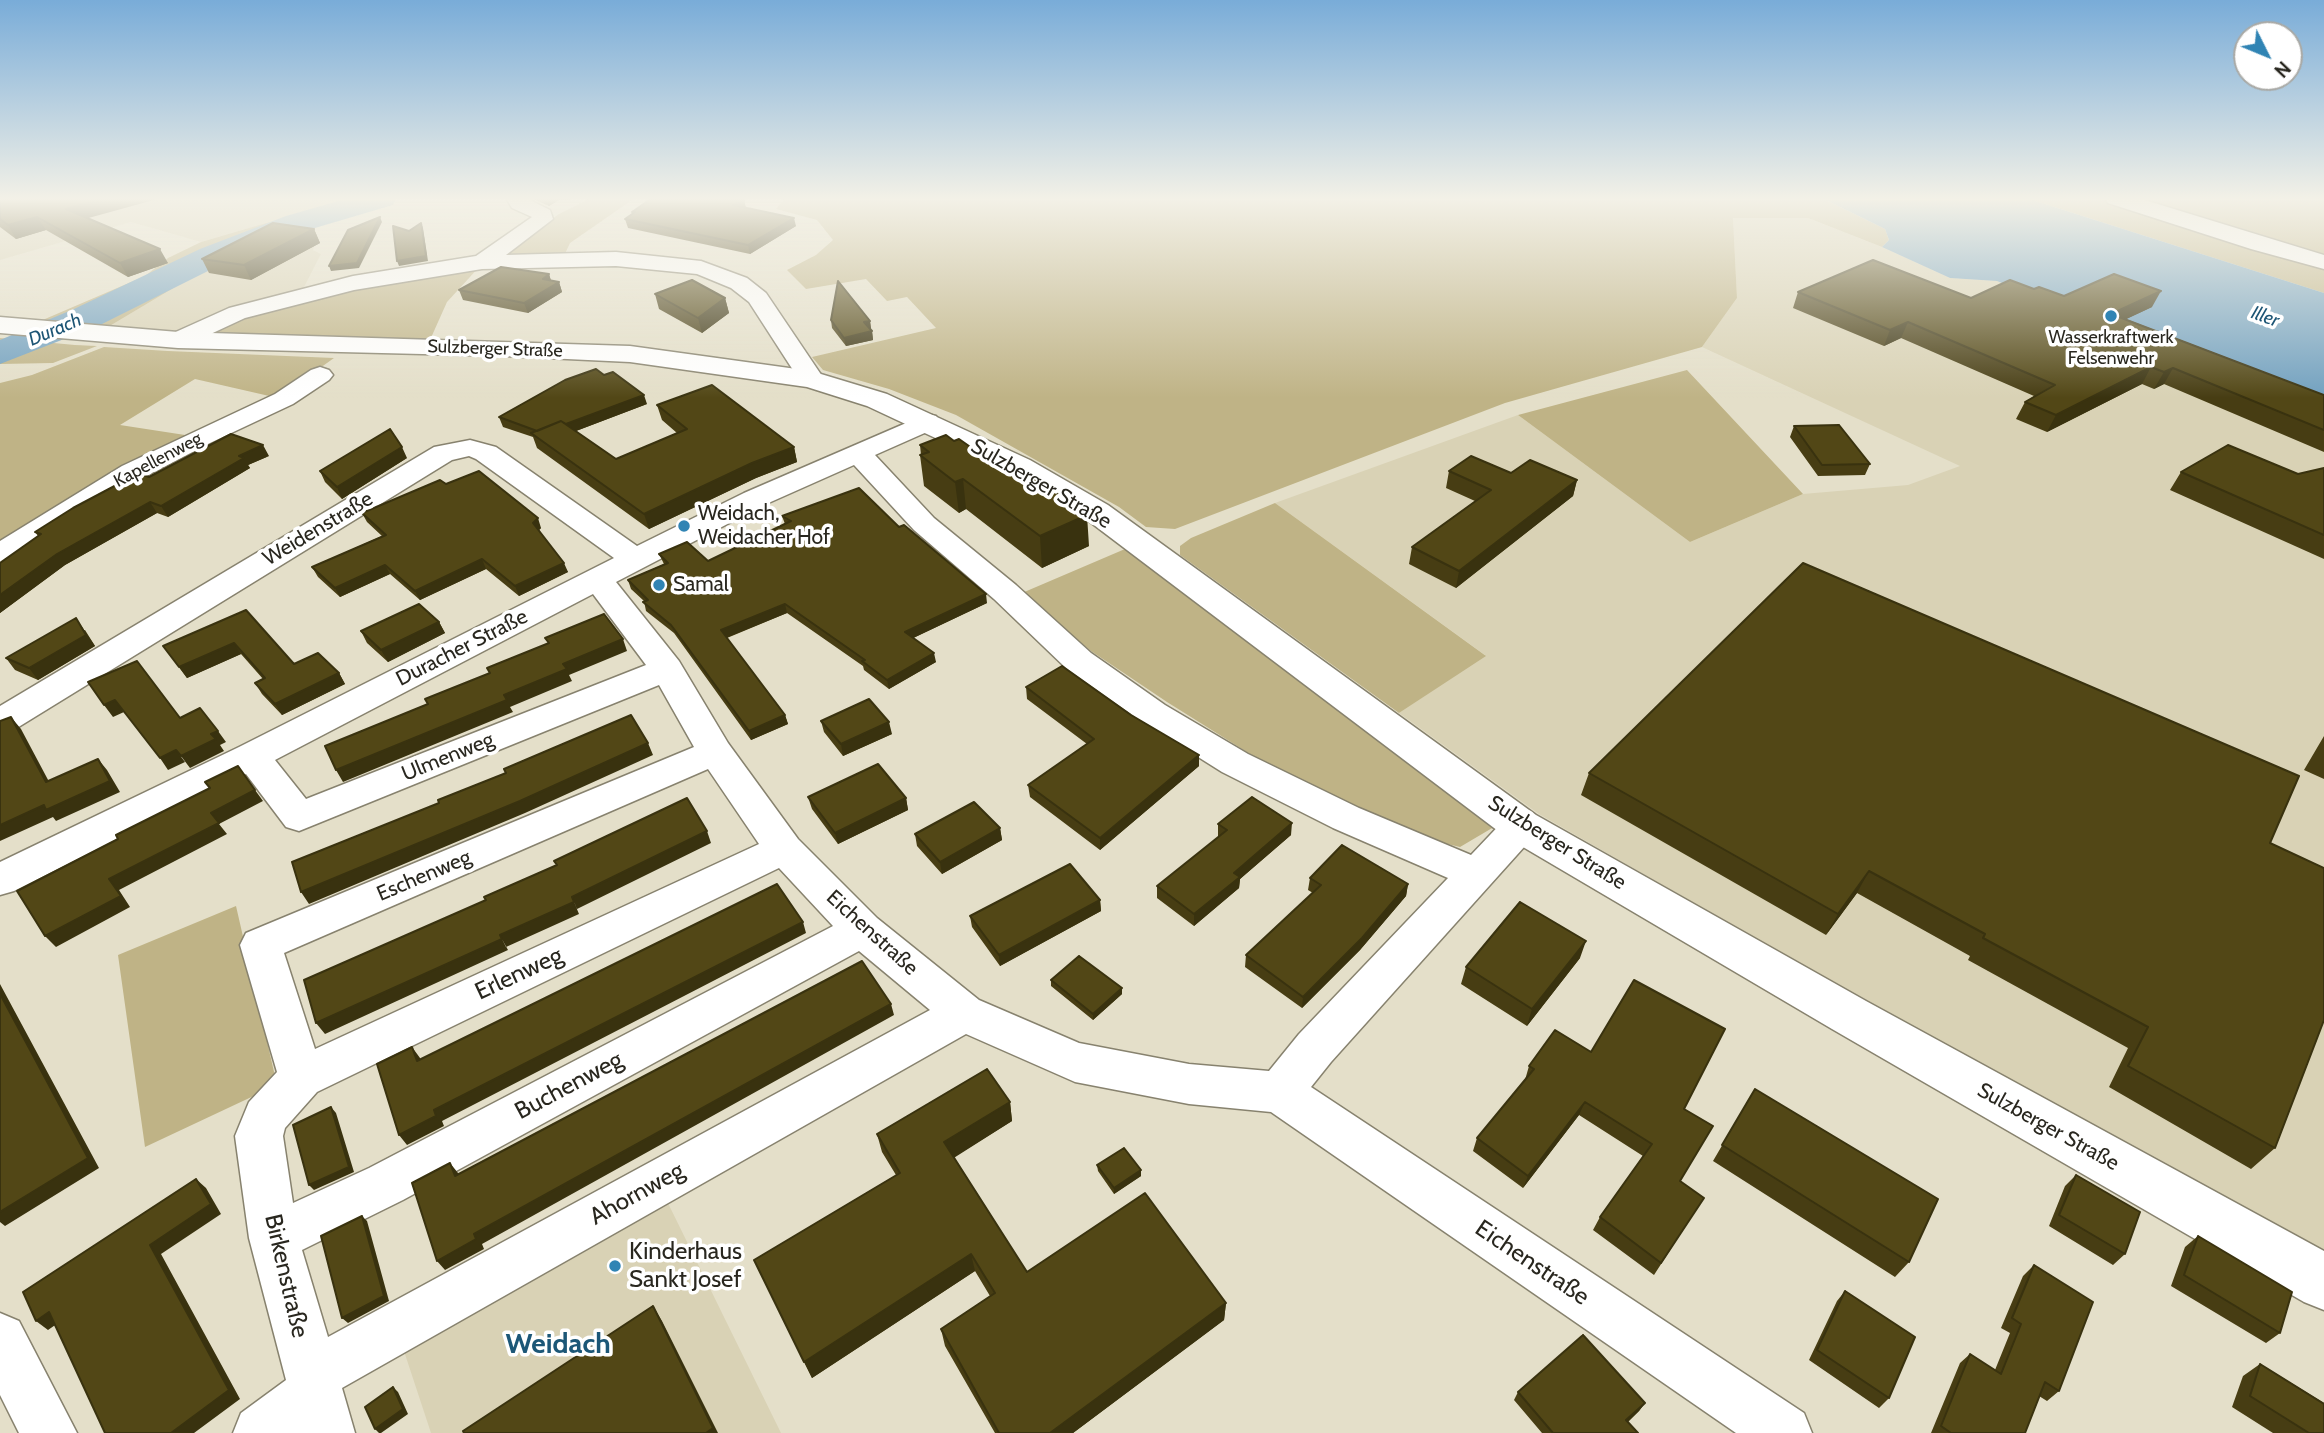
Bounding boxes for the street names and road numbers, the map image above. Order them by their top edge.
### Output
street label: Sulzberger Straße [427,336,563,362]
street label: Kapellenweg [110,428,206,492]
street label: Sulzberger Straße [966,434,1116,534]
street label: Weidenstraße [259,486,377,572]
street label: Duracher Straße [392,604,532,692]
street label: Ulmenweg [398,727,498,787]
street label: Sulzberger Straße [1483,790,1631,896]
street label: Eschenweg [373,845,475,907]
street label: Eichenstraße [821,885,923,981]
street label: Erlenweg [471,941,567,1007]
street label: Buchenweg [510,1046,628,1126]
street label: Sulzberger Straße [1973,1078,2123,1176]
street label: Ahornweg [585,1156,689,1232]
street label: Birkenstraße [258,1211,314,1341]
street label: Eichenstraße [1469,1214,1595,1312]

